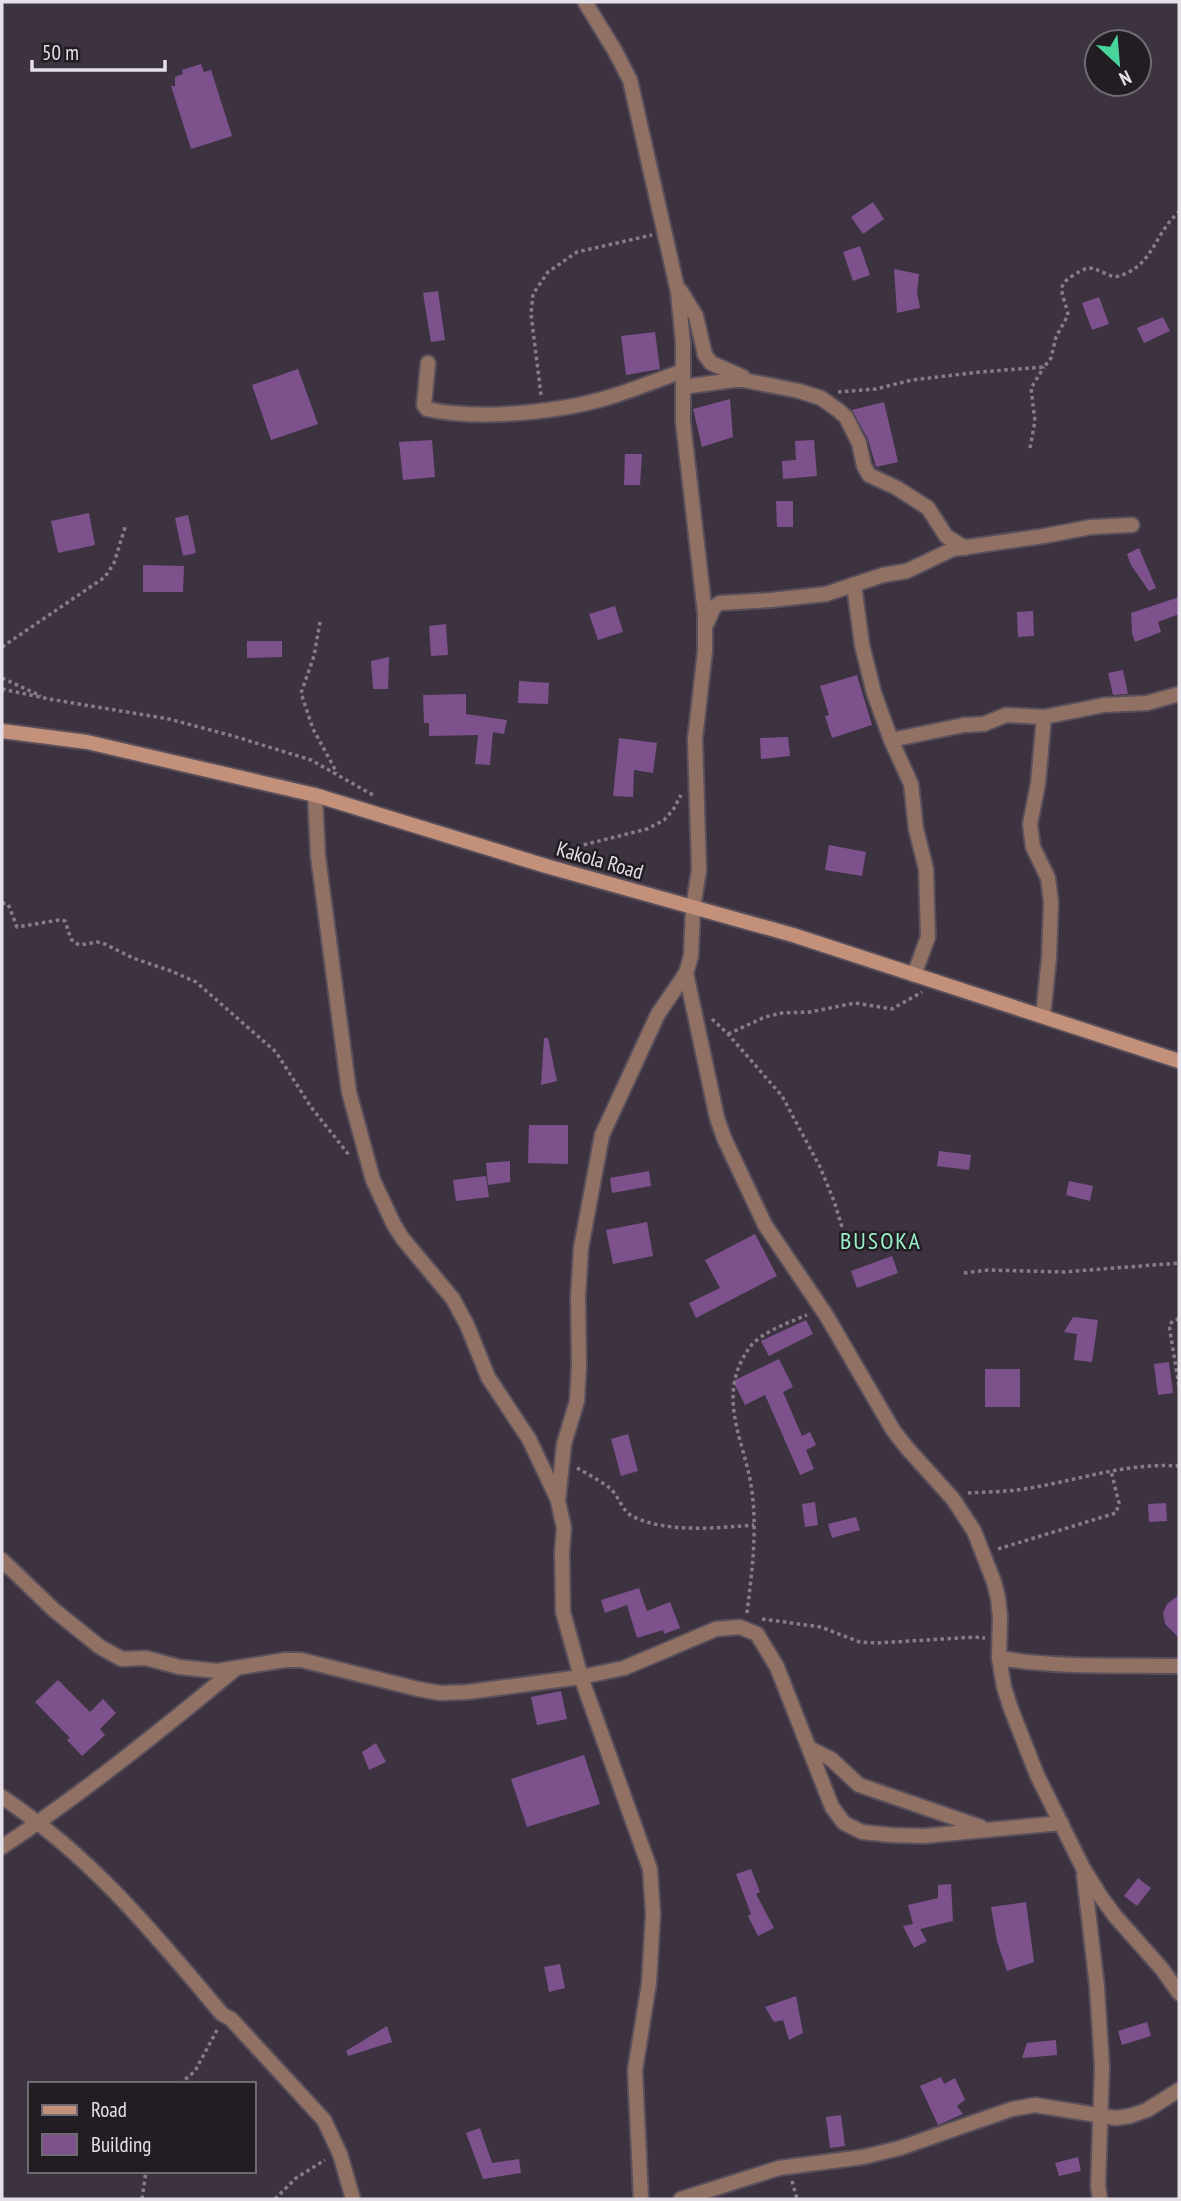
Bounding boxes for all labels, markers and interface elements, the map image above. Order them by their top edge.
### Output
scale bar [32,28,164,72]
north arrow [1083,28,1153,98]
text: 50 m [42,39,79,66]
text: N [1116,65,1135,91]
street label: Kakola Road [554,835,646,885]
district label: BUSOKA [840,1225,922,1256]
legend [28,2082,256,2173]
text: Road [91,2096,127,2123]
text: Building [91,2131,151,2158]

